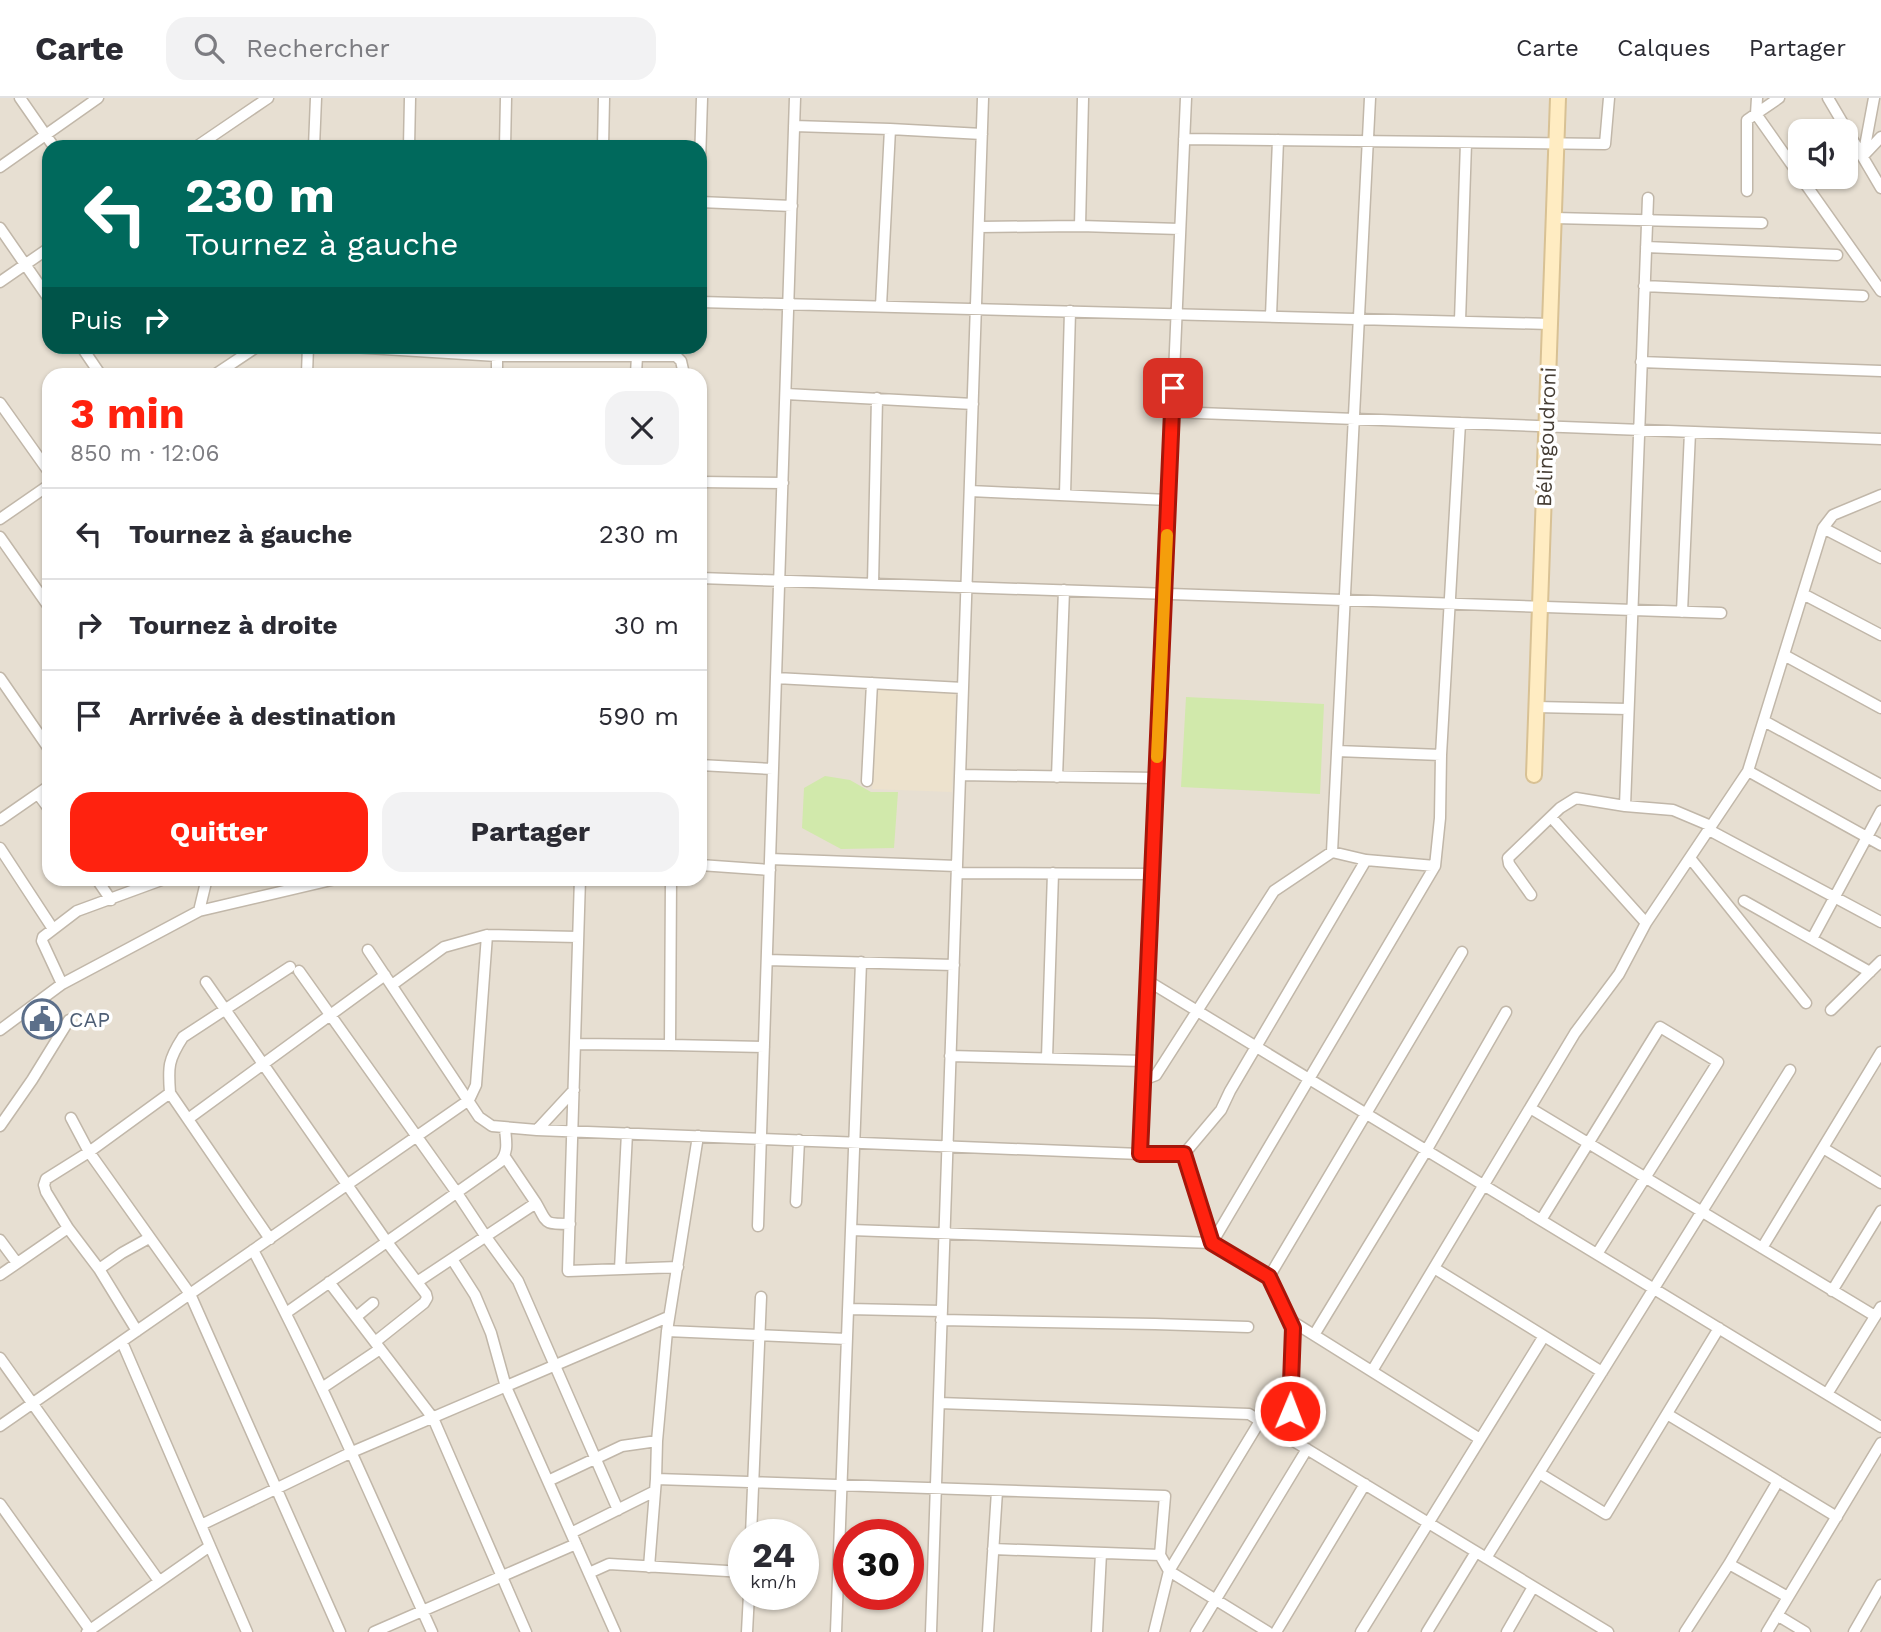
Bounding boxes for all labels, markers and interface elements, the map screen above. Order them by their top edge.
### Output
search box [166,17,656,80]
text: Carte [35,29,124,68]
icon: search [190,29,228,67]
text: Rechercher [246,33,390,63]
text: Carte [1516,34,1579,62]
text: Calques [1617,34,1711,62]
text: Partager [1749,34,1846,62]
map controls [1788,119,1858,189]
button: sound [1788,119,1858,189]
text: 230 m [185,166,335,224]
icon: left [70,168,161,259]
text: Tournez à gauche [185,225,458,263]
icon: right [137,301,175,339]
text: Puis [70,305,123,335]
pin [1143,358,1203,418]
street label: Bélingoudroni [1531,367,1561,507]
icon: arrive [1154,369,1192,407]
text: 3 min [70,389,185,438]
button: close [605,391,679,465]
text: 850 m · 12:06 [70,440,220,467]
icon: left [70,515,108,553]
text: Tournez à gauche [129,519,352,549]
text: 230 m [599,519,679,549]
icon: right [70,606,108,644]
text: Tournez à droite [129,610,338,640]
text: 30 m [614,610,679,640]
icon: arrive [70,697,108,735]
text: Arrivée à destination [129,701,396,731]
text: 590 m [598,701,679,731]
button: Quitter [70,792,368,872]
button: Partager [382,792,679,872]
public building icon: CAP [21,998,63,1040]
place label: CAP [69,1007,110,1032]
position arrow [1253,1374,1327,1448]
speed limit sign: 30 [833,1519,924,1610]
text: 24 [752,1534,795,1576]
text: km/h [750,1571,797,1592]

